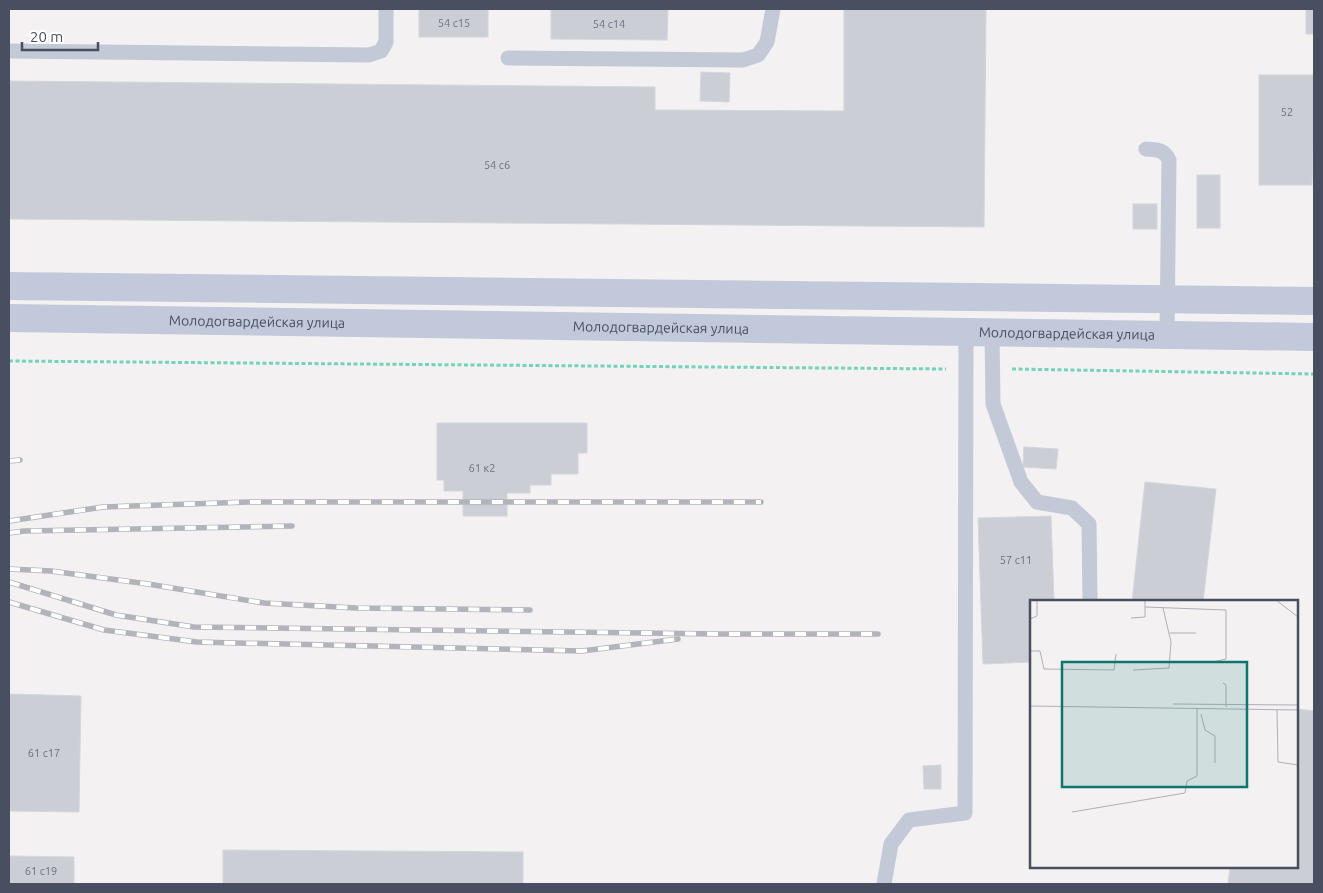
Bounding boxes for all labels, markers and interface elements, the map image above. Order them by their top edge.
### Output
house number: 54 с15 [438,17,470,29]
house number: 54 с14 [593,18,625,30]
scale bar [22,20,99,52]
text: 20 m [30,28,63,45]
house number: 52 [1281,106,1293,118]
house number: 54 с6 [484,159,510,171]
street label: Молодогвардейская улица [169,312,345,331]
street label: Молодогвардейская улица [573,318,749,337]
street label: Молодогвардейская улица [979,324,1155,343]
house number: 61 к2 [469,462,495,474]
house number: 57 с11 [1000,554,1032,566]
inset map [1030,600,1298,868]
house number: 61 с17 [28,747,60,759]
house number: 61 с19 [25,865,57,877]

